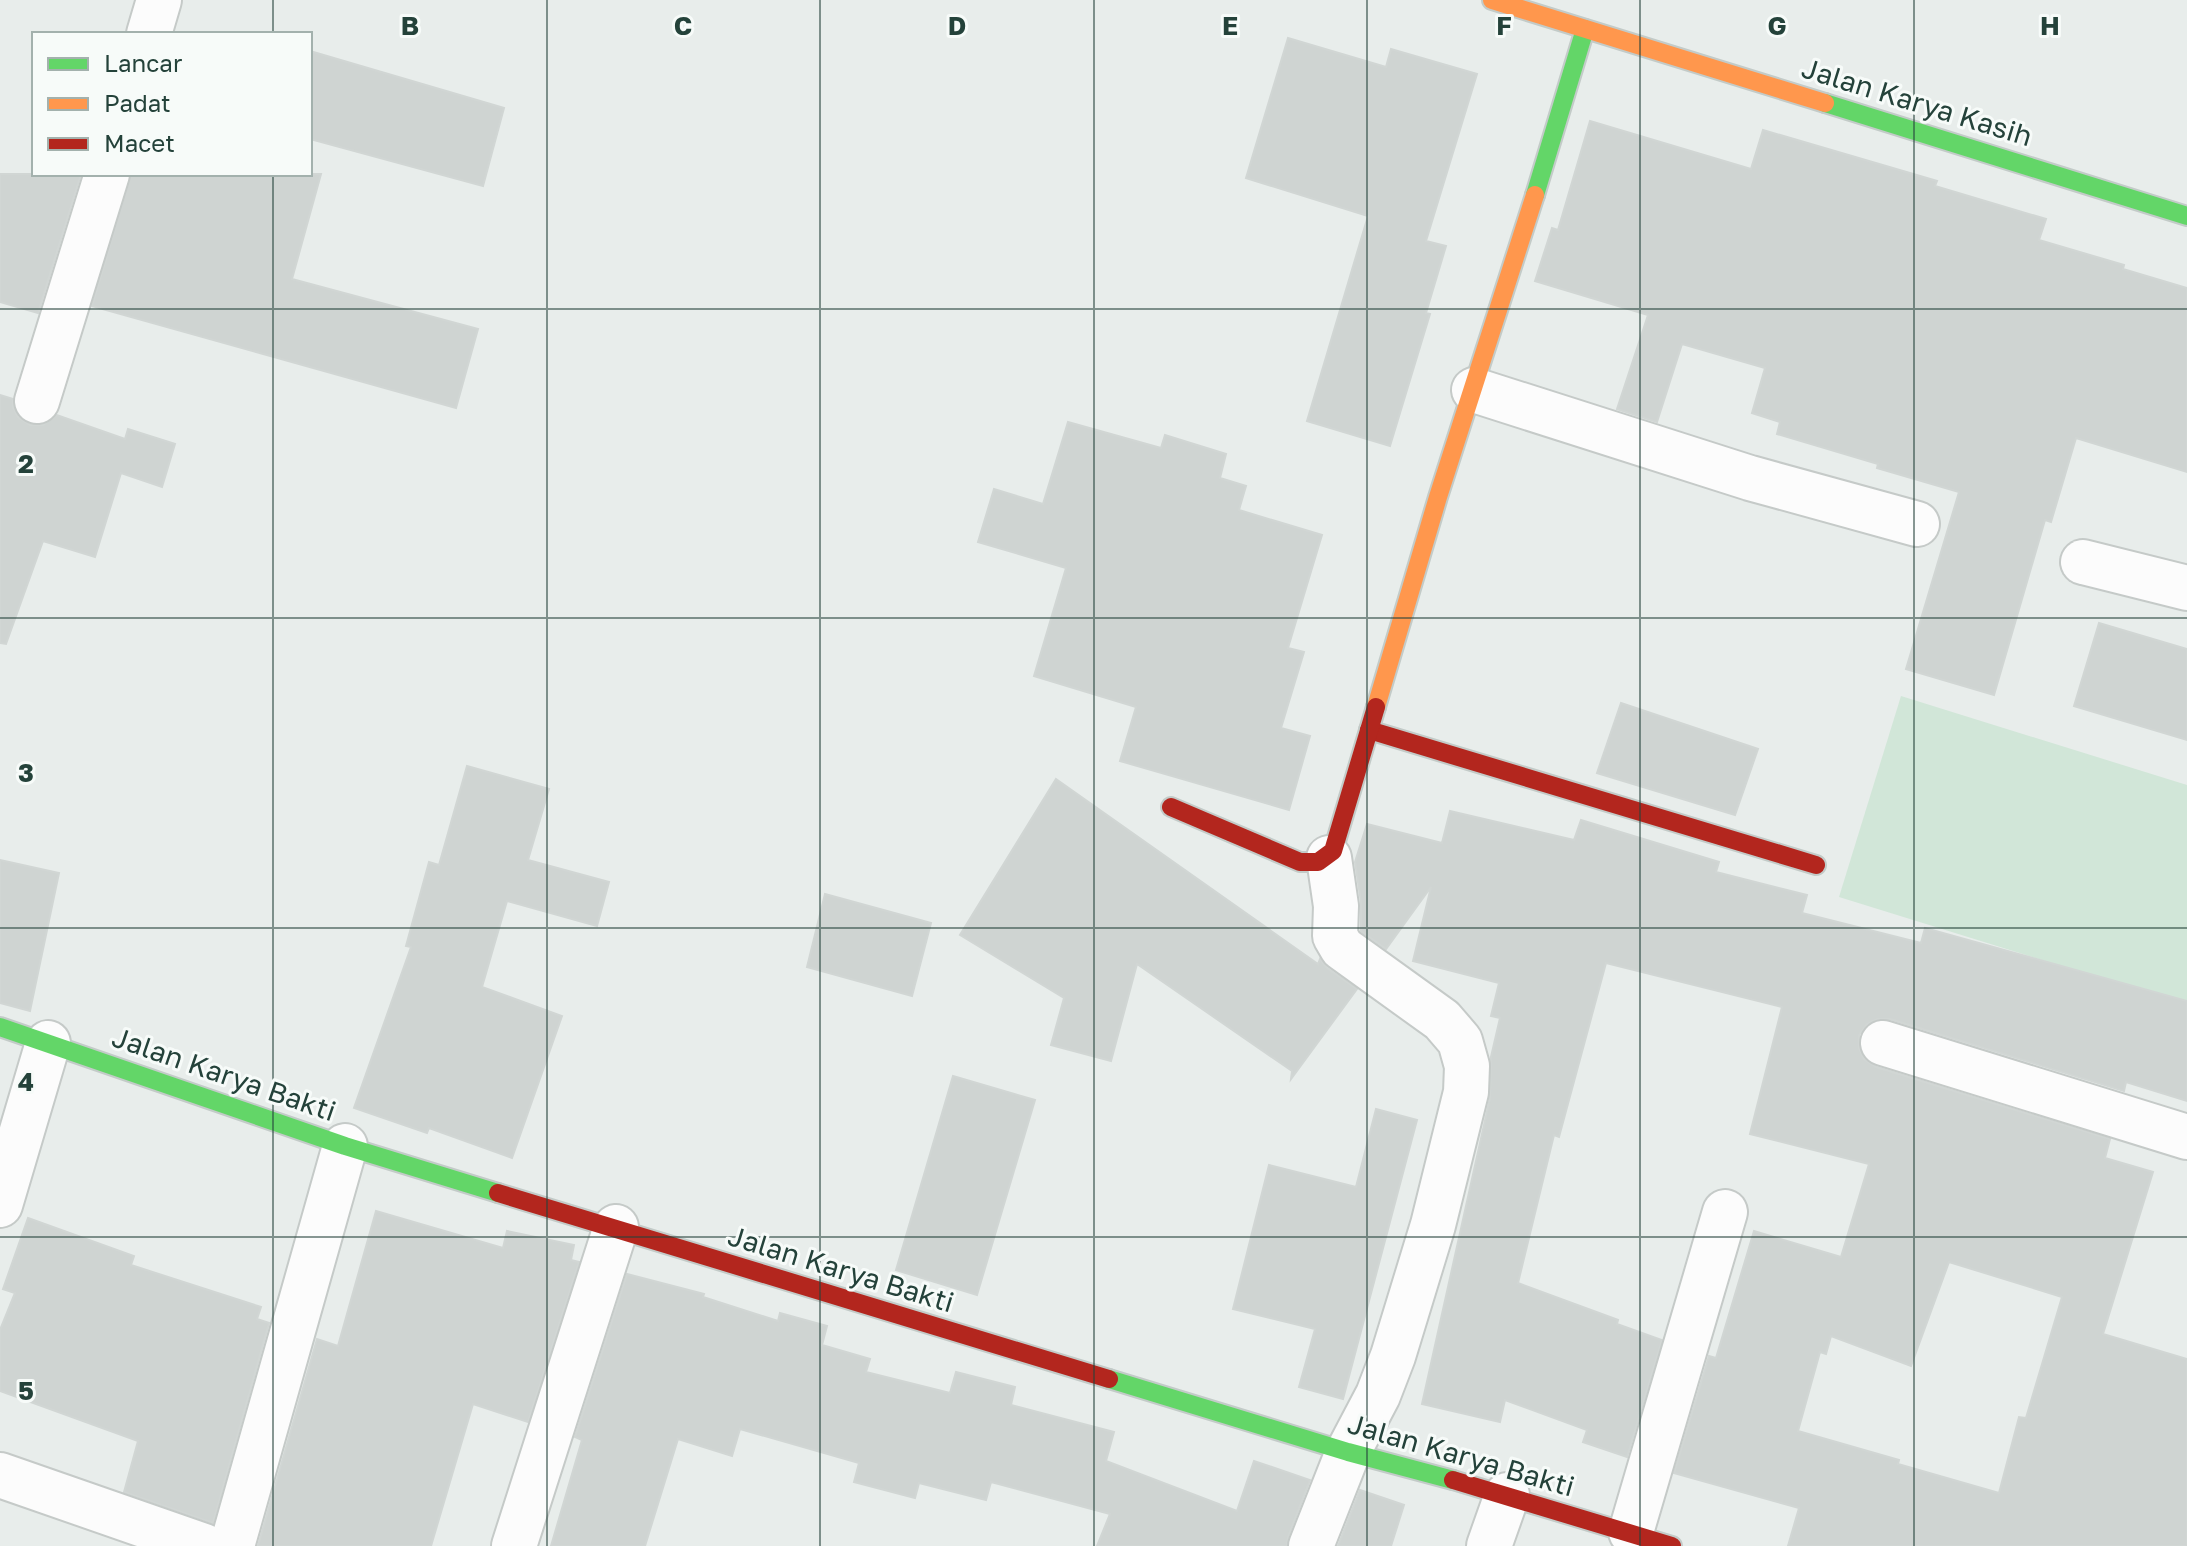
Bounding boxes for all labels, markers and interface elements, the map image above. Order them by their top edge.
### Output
text: B [401,10,419,41]
text: C [674,10,692,41]
text: D [948,10,966,41]
text: E [1222,10,1238,41]
text: F [1496,10,1512,41]
text: G [1767,10,1787,41]
text: H [2040,10,2060,41]
legend [32,32,312,176]
text: Lancar [104,48,182,77]
street label: Jalan Karya Kasih [1798,51,2036,152]
text: Padat [104,88,171,117]
text: Macet [104,128,175,157]
text: 2 [18,448,34,479]
text: 3 [18,757,34,788]
street label: Jalan Karya Bakti [108,1020,340,1127]
text: 4 [18,1066,34,1097]
street label: Jalan Karya Bakti [724,1218,958,1319]
text: 5 [18,1375,34,1406]
street label: Jalan Karya Bakti [1344,1406,1578,1503]

